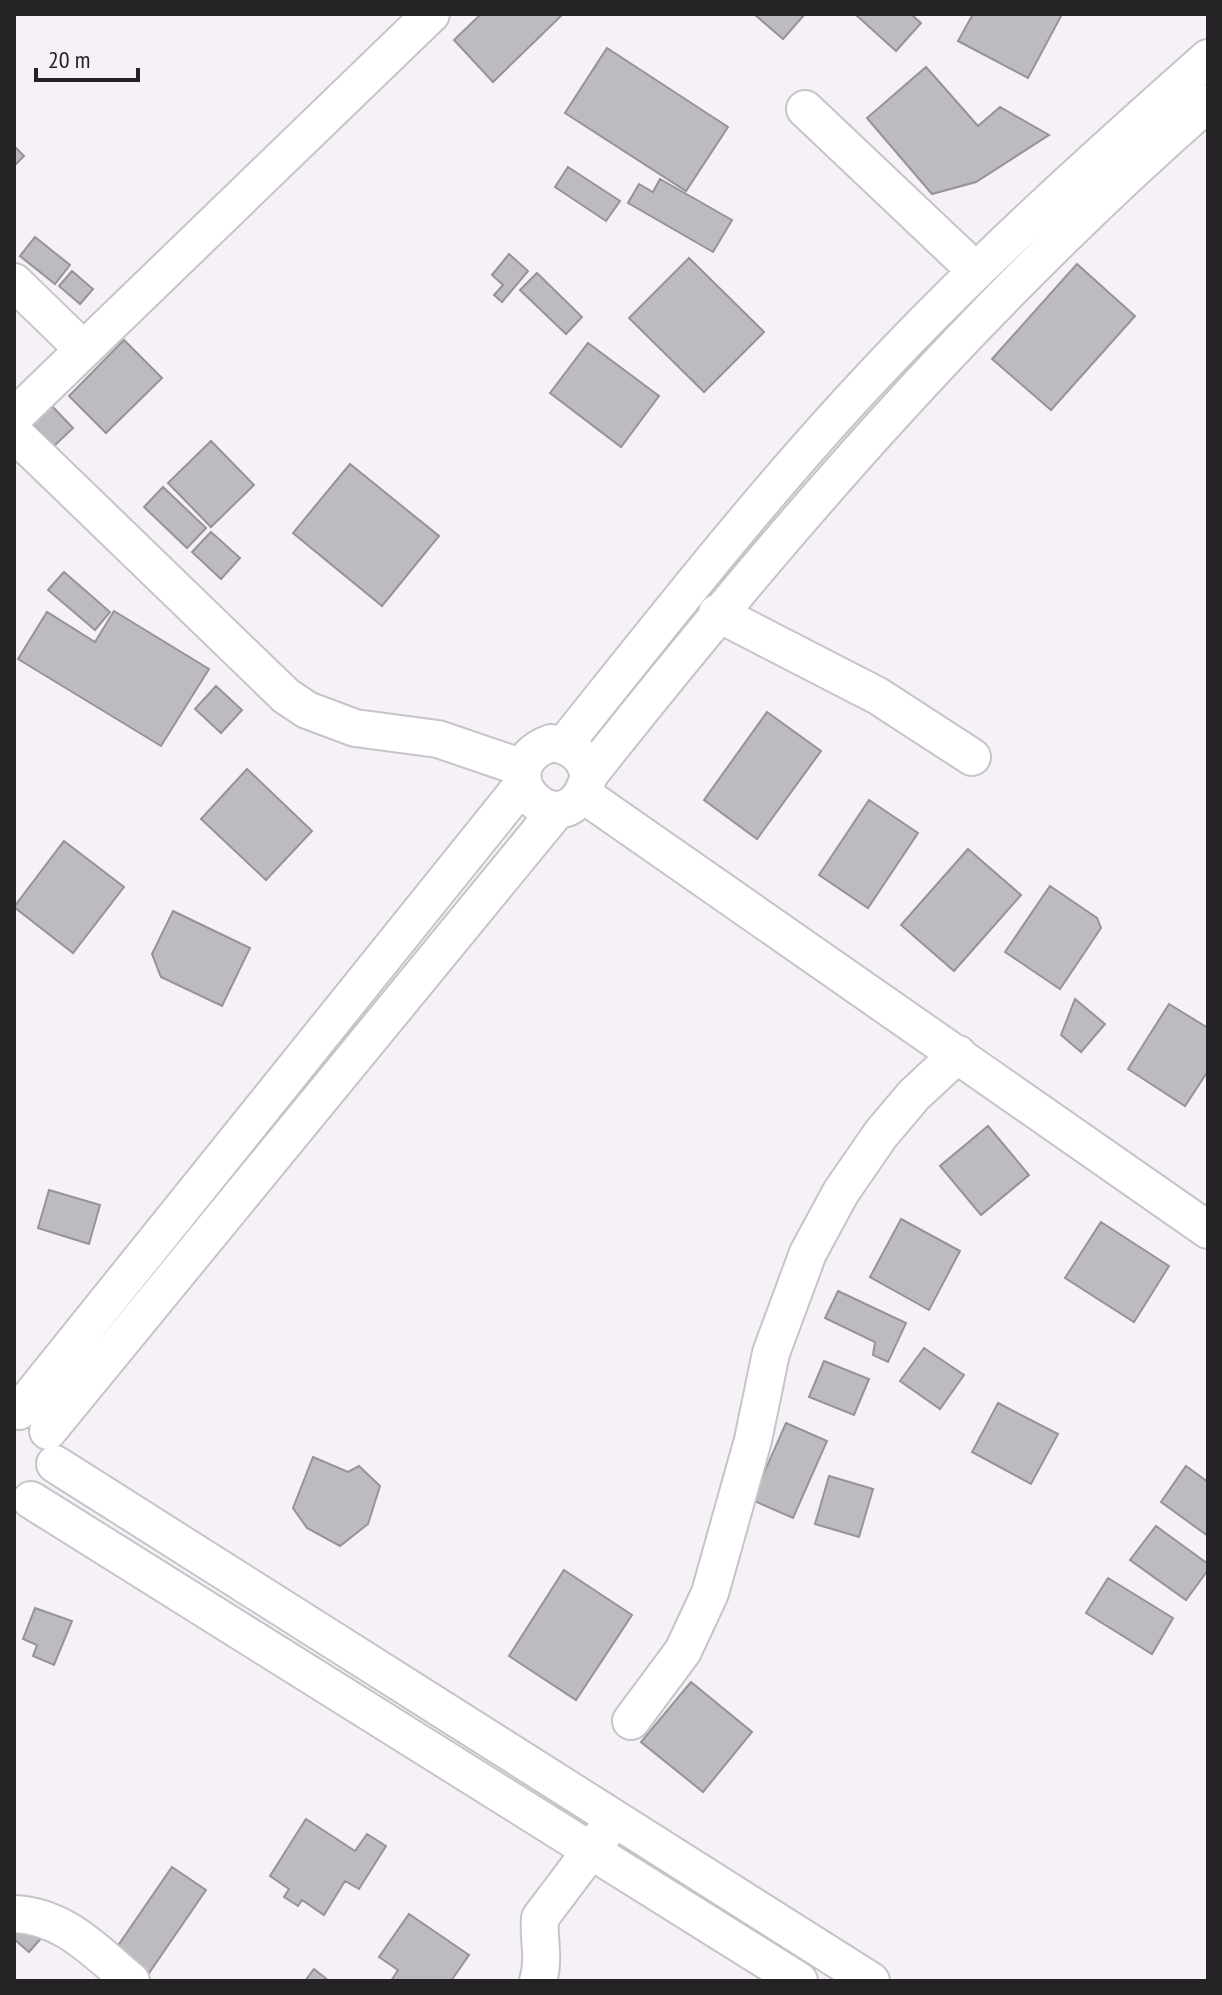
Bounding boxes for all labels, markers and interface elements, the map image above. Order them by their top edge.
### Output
scale bar [36,32,138,82]
text: 20 m [48,44,90,75]

